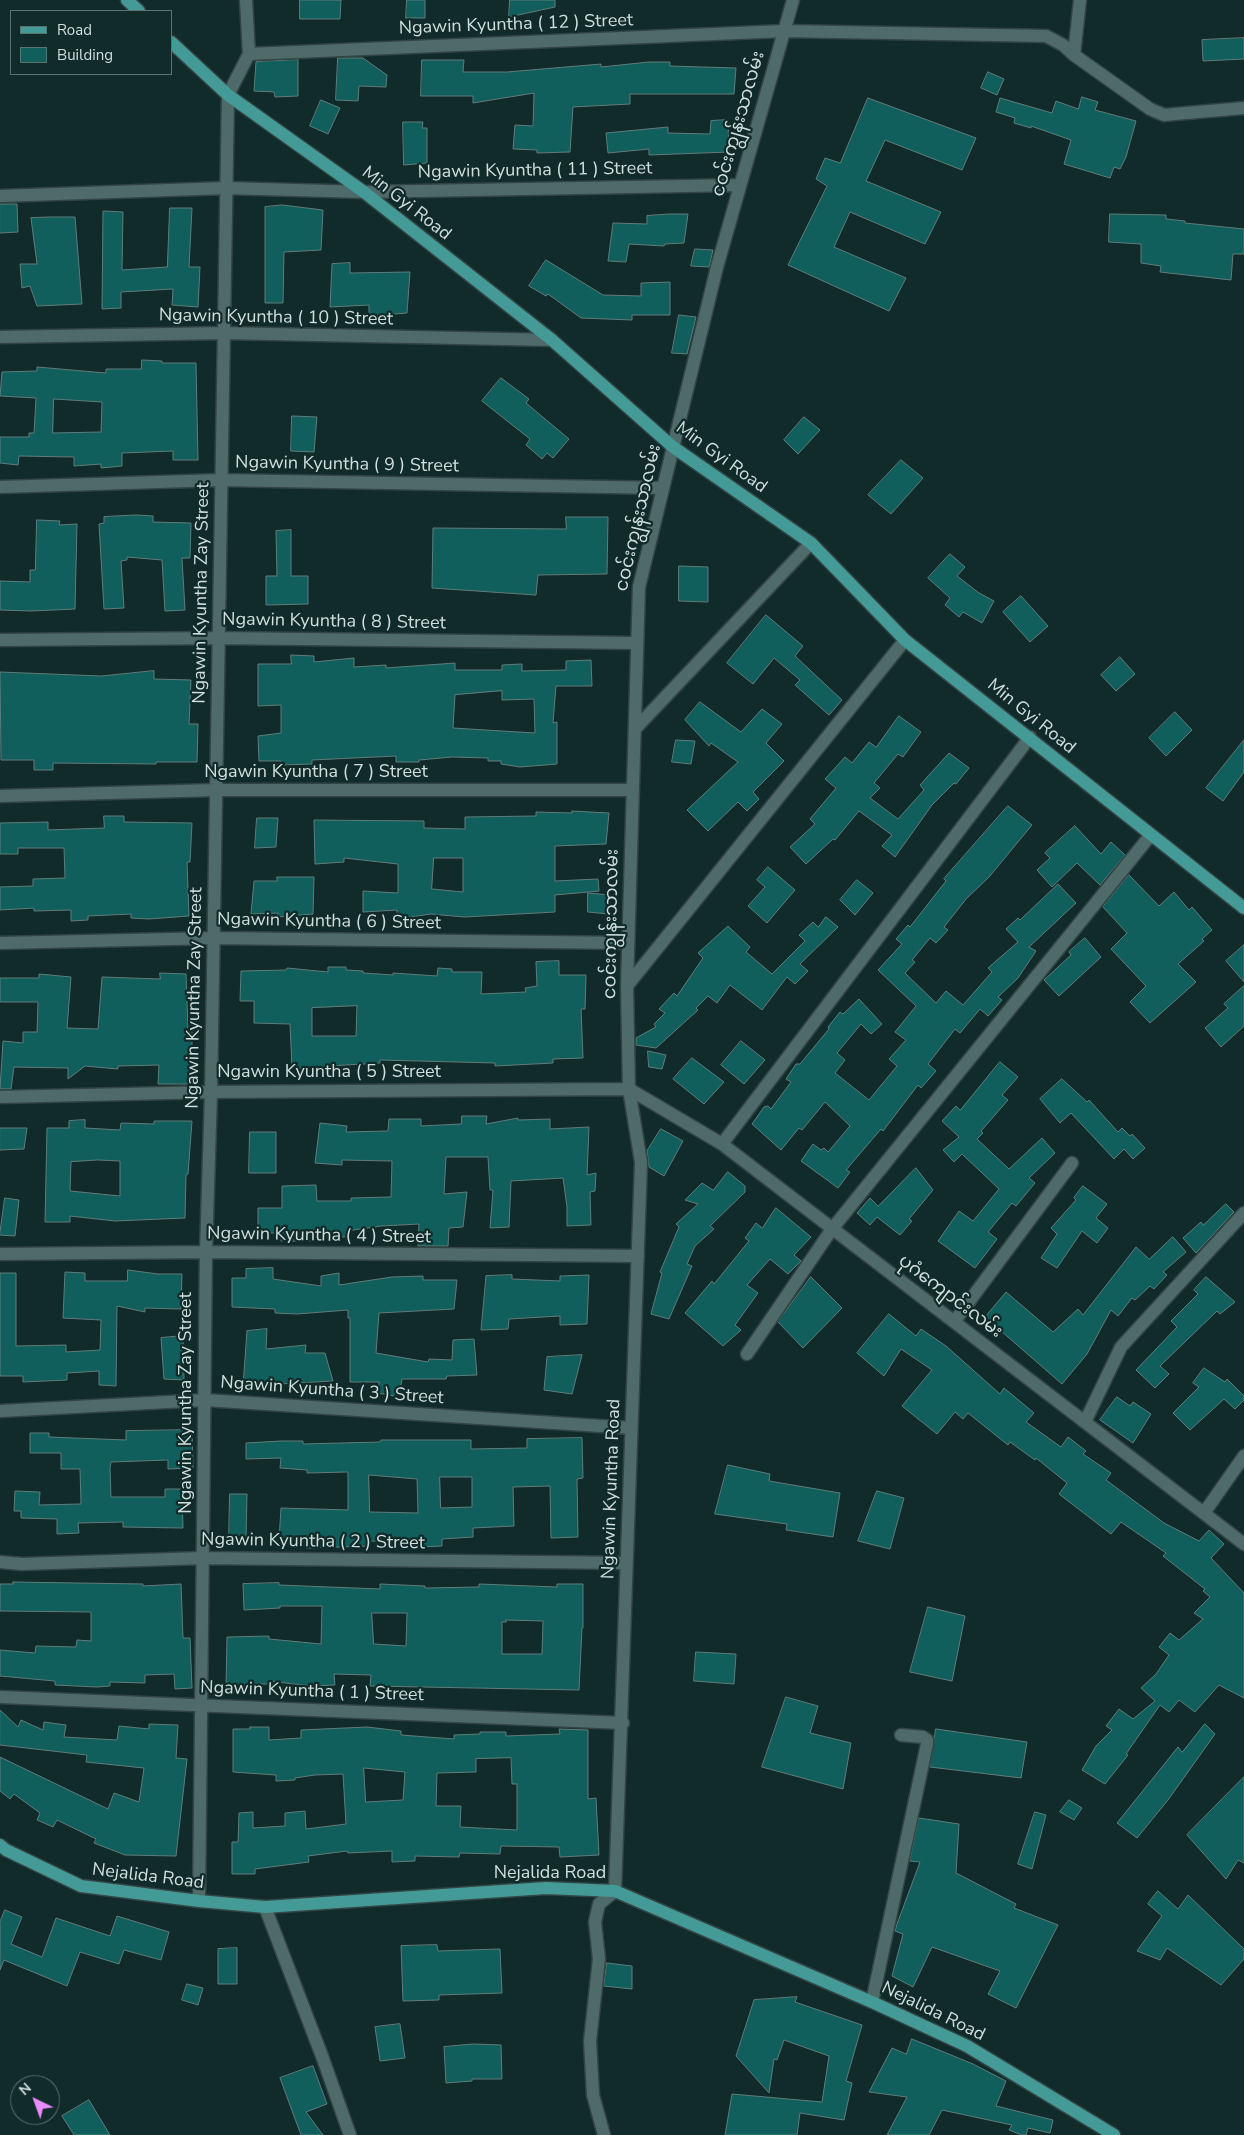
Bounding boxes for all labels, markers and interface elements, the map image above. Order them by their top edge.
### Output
legend [10,10,172,75]
street label: Ngawin Kyuntha ( 12 ) Street [398,10,634,40]
text: Road [57,20,92,40]
text: Building [57,45,113,65]
street label: ငဝင်းကျွန်းသာလမ်း [708,49,770,199]
street label: Ngawin Kyuntha ( 11 ) Street [418,158,652,184]
street label: Min Gyi Road [357,162,455,246]
street label: Ngawin Kyuntha ( 10 ) Street [159,305,393,331]
street label: Min Gyi Road [671,418,771,498]
street label: ငဝင်းကျွန်းသာလမ်း [612,442,666,594]
street label: Ngawin Kyuntha ( 9 ) Street [235,452,459,478]
street label: Ngawin Kyuntha Zay Street [189,482,215,704]
street label: Ngawin Kyuntha ( 8 ) Street [222,609,446,635]
street label: Min Gyi Road [982,675,1080,759]
street label: Ngawin Kyuntha ( 7 ) Street [204,762,428,784]
street label: ငဝင်းကျွန်းသာလမ်း [600,849,624,999]
street label: Ngawin Kyuntha Zay Street [182,887,208,1109]
street label: Ngawin Kyuntha ( 6 ) Street [217,909,441,935]
street label: Ngawin Kyuntha ( 5 ) Street [217,1062,441,1084]
street label: Ngawin Kyuntha ( 4 ) Street [207,1223,431,1249]
street label: ပုဂံကျောင်းလမ်း [894,1251,1006,1343]
street label: Ngawin Kyuntha Zay Street [176,1292,198,1514]
street label: Ngawin Kyuntha ( 3 ) Street [220,1372,444,1410]
street label: Ngawin Kyuntha Road [598,1398,626,1580]
street label: Ngawin Kyuntha ( 2 ) Street [201,1529,425,1555]
street label: Ngawin Kyuntha ( 1 ) Street [200,1677,424,1707]
street label: Nejalida Road [91,1859,205,1895]
street label: Nejalida Road [494,1863,606,1885]
street label: Nejalida Road [878,1978,988,2046]
north arrow [10,2075,60,2125]
text: N [15,2079,36,2100]

